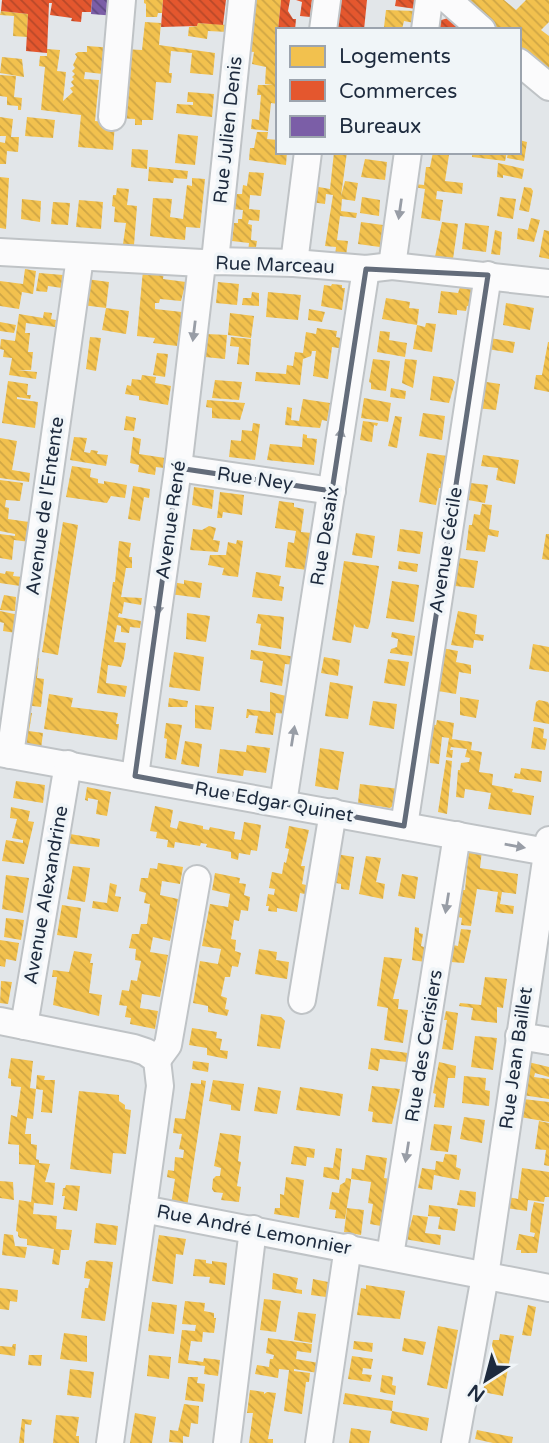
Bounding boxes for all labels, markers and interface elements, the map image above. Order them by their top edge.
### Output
legend [276,28,521,154]
text: Logements [339,44,451,69]
street label: Rue Julien Denis [209,55,247,205]
text: Commerces [339,79,457,104]
text: Bureaux [339,114,421,139]
one-way arrow [395,198,406,220]
street label: Rue Marceau [215,252,335,278]
one-way arrow [188,320,199,342]
street label: Avenue de l'Entente [22,415,68,597]
one-way arrow [335,427,346,449]
street label: Avenue René [152,459,190,581]
street label: Rue Ney [216,463,294,495]
street label: Rue Desaix [306,485,344,587]
street label: Avenue Cécile [425,486,467,614]
one-way arrow [153,594,164,616]
one-way arrow [288,725,299,747]
street label: Rue Edgar Quinet [193,777,355,827]
street label: Avenue Alexandrine [19,804,73,986]
one-way arrow [504,841,526,852]
one-way arrow [441,892,452,914]
street label: Rue des Cerisiers [401,968,447,1124]
street label: Rue Jean Baillet [495,985,537,1131]
one-way arrow [401,1141,412,1163]
street label: Rue André Lemonnier [155,1200,354,1260]
north arrow [451,1345,521,1415]
text: N [464,1380,489,1406]

